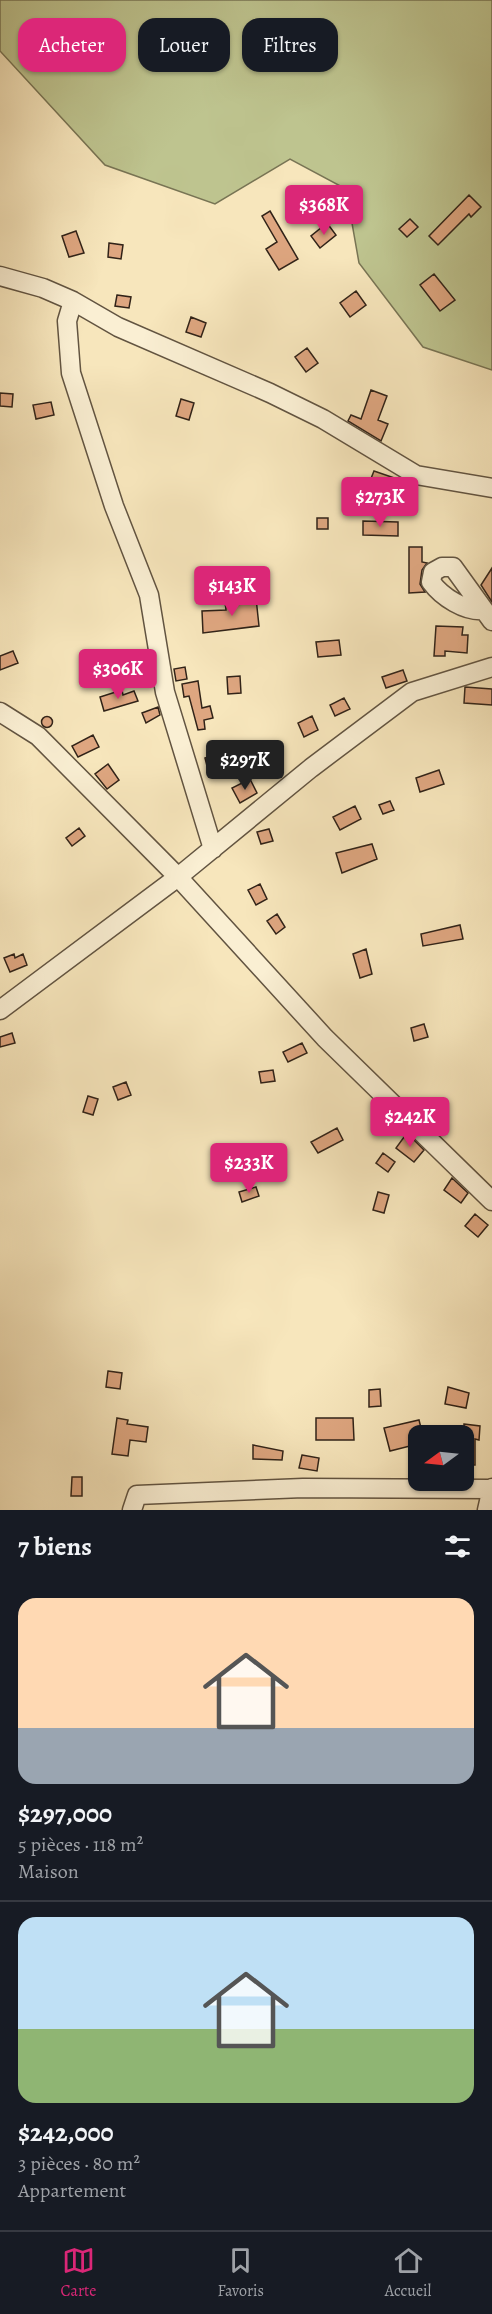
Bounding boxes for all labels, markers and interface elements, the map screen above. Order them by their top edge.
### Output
chip: Acheter [18,18,126,72]
chip: Louer [138,18,230,72]
chip: Filtres [242,18,338,72]
pin: $368K [282,185,366,236]
text: $368K [299,191,349,218]
pin: $273K [338,477,422,528]
text: $273K [355,483,405,510]
pin: $143K [190,566,274,617]
text: $143K [208,572,256,599]
pin: $306K [76,649,160,700]
text: $306K [93,655,143,682]
pin: $297K [203,740,287,791]
text: $297K [220,746,270,773]
pin: $242K [368,1097,452,1148]
text: $242K [384,1103,436,1130]
pin: $233K [207,1143,291,1194]
text: $233K [224,1149,274,1176]
north arrow [408,1425,474,1491]
map controls [408,1425,474,1491]
text: 7 biens [18,1529,92,1564]
icon: filters [441,1530,474,1563]
icon: home [192,1637,300,1745]
text: $297,000 [18,1796,112,1831]
text: 5 pièces · 118 m² [18,1831,143,1858]
text: Maison [18,1858,79,1885]
icon: home [192,1956,300,2064]
text: $242,000 [18,2115,114,2150]
text: 3 pièces · 80 m² [18,2150,140,2177]
text: Appartement [18,2177,126,2204]
tab: Carte [60,2244,97,2302]
tab: Favoris [217,2244,264,2302]
tab: Accueil [385,2244,432,2302]

